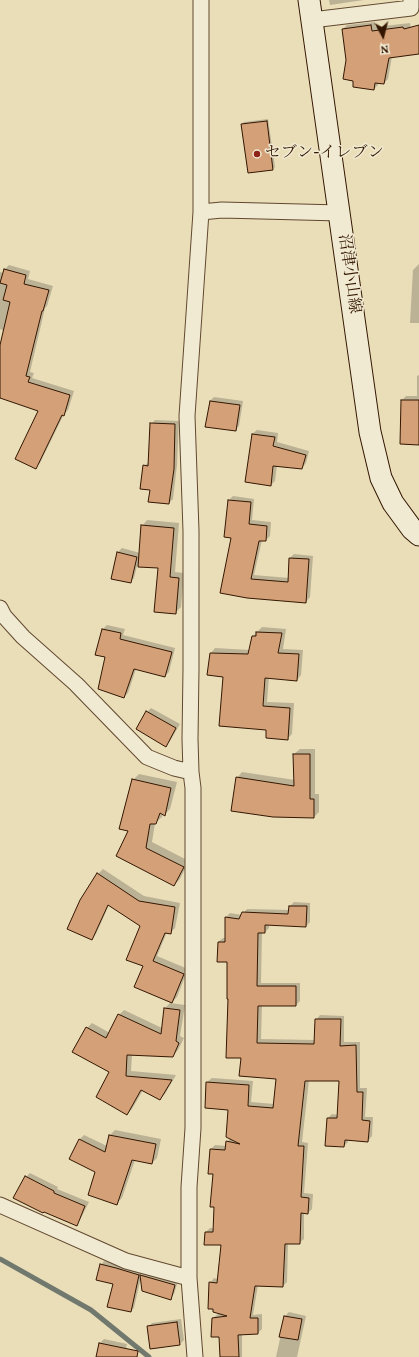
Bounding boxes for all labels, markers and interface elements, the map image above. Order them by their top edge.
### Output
north arrow [363,16,403,56]
text: N [380,40,389,56]
place label: セブン-イレブン [265,144,384,164]
marker: セブン-イレブン [252,149,262,159]
street label: 沼津小山線 [333,233,363,315]

